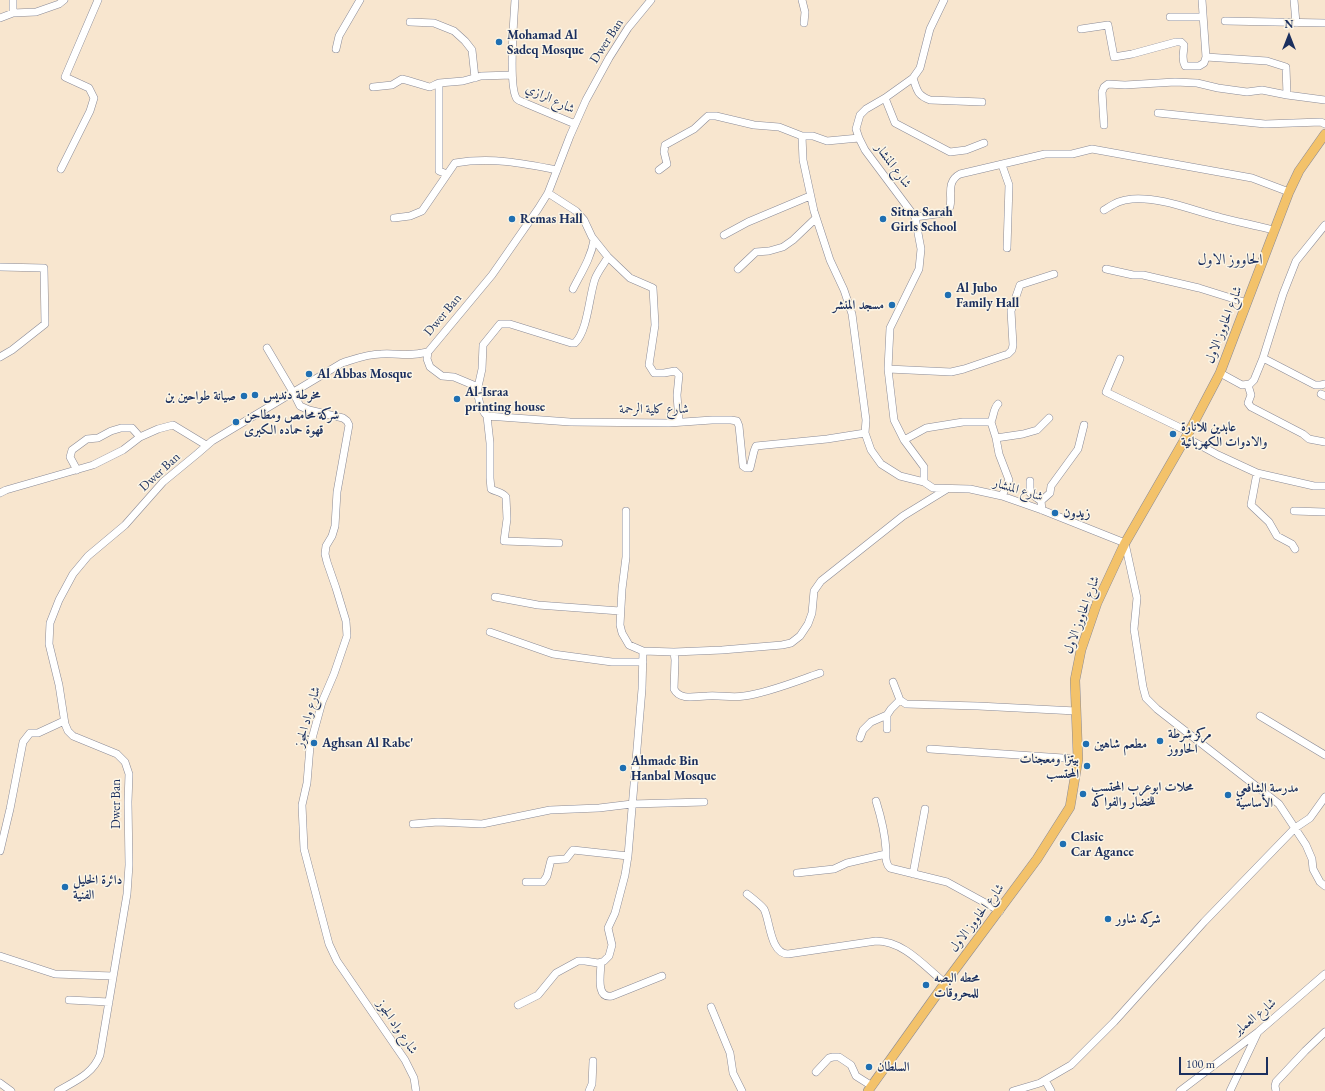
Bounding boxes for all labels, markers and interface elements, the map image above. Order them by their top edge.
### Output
street label: Dwer Ban [587,16,627,66]
north arrow [1269,16,1309,56]
text: N [1285,17,1293,31]
place label: Mohamad Al Sadeq Mosque [507,27,584,58]
marker: Mohamad Al Sadeq Mosque [494,37,504,47]
street label: شارع الرازي [523,81,577,117]
street label: شارع المنشار [872,141,914,191]
place label: Sitna Sarah Girls School [891,204,957,235]
place label: Remas Hall [520,211,583,227]
marker: Remas Hall [507,214,517,224]
marker: Sitna Sarah Girls School [878,214,888,224]
district label: الحاووز الاول [1197,251,1263,269]
place label: Al Jubo Family Hall [956,280,1019,311]
street label: شارع الحاووز الاول [1202,284,1246,366]
marker: Al Jubo Family Hall [943,290,953,300]
street label: Dwer Ban [421,291,465,339]
place label: مسجد المنشر [833,297,884,313]
marker: مسجد المنشر [887,300,897,310]
place label: Al Abbas Mosque [317,366,412,382]
marker: Al Abbas Mosque [304,369,314,379]
place label: Al-Israa printing house [465,384,545,415]
place label: مخرطة دنديس [263,387,320,403]
place label: صيانة طواحين بن [165,388,236,404]
marker: مخرطة دنديس [250,390,260,400]
marker: صيانة طواحين بن [239,391,249,401]
marker: Al-Israa printing house [452,394,462,404]
street label: شارع كلية الرحمة [619,401,689,417]
place label: شركة محامص ومطاحن قهوة حماده الكبرى [244,407,339,438]
marker: شركة محامص ومطاحن قهوة حماده الكبرى [231,417,241,427]
place label: عابدين للانارة والادوات الكهربائية [1181,419,1267,450]
marker: عابدين للانارة والادوات الكهربائية [1168,429,1178,439]
street label: Dwer Ban [136,449,184,495]
street label: شارع المنشار [991,475,1045,505]
place label: زيدون [1063,505,1090,521]
marker: زيدون [1050,508,1060,518]
street label: شارع الحاووز الاول [1061,574,1103,656]
street label: شارع واد الجوز [292,685,324,749]
place label: مركز شرطة الحاووز [1168,726,1212,757]
place label: Aghsan Al Rabe' [322,735,413,751]
place label: مطعم شاهين [1094,736,1147,752]
marker: مركز شرطة الحاووز [1155,736,1165,746]
marker: Aghsan Al Rabe' [309,738,319,748]
marker: مطعم شاهين [1081,739,1091,749]
place label: بيتزا ومعجنات المحتسب [1019,751,1079,782]
place label: Ahmade Bin Hanbal Mosque [631,753,716,784]
marker: بيتزا ومعجنات المحتسب [1082,761,1092,771]
marker: Ahmade Bin Hanbal Mosque [618,763,628,773]
street label: Dwer Ban [108,779,124,829]
place label: محلات ابوعرب المحتسب للخضار والفواكه [1091,779,1193,810]
place label: مدرسة الشافعي الأساسية [1236,780,1299,811]
marker: محلات ابوعرب المحتسب للخضار والفواكه [1078,789,1088,799]
marker: مدرسة الشافعي الأساسية [1223,790,1233,800]
place label: Clasic Car Agance [1071,829,1134,860]
marker: Clasic Car Agance [1058,839,1068,849]
place label: دائرة الخليل الفنية [73,872,122,903]
street label: شارع الحاووز الاول [946,881,1008,955]
marker: دائرة الخليل الفنية [60,882,70,892]
place label: شركه شاور [1116,911,1161,927]
marker: شركه شاور [1103,914,1113,924]
place label: محطه البصه للمحروقات [934,970,980,1001]
marker: محطه البصه للمحروقات [921,980,931,990]
street label: شارع العماير [1231,995,1279,1039]
street label: شارع واد الجوز [373,997,421,1057]
scale bar [1181,1049,1270,1075]
text: 100 m [1186,1056,1215,1072]
place label: السلطان [877,1059,910,1075]
marker: السلطان [864,1062,874,1072]

